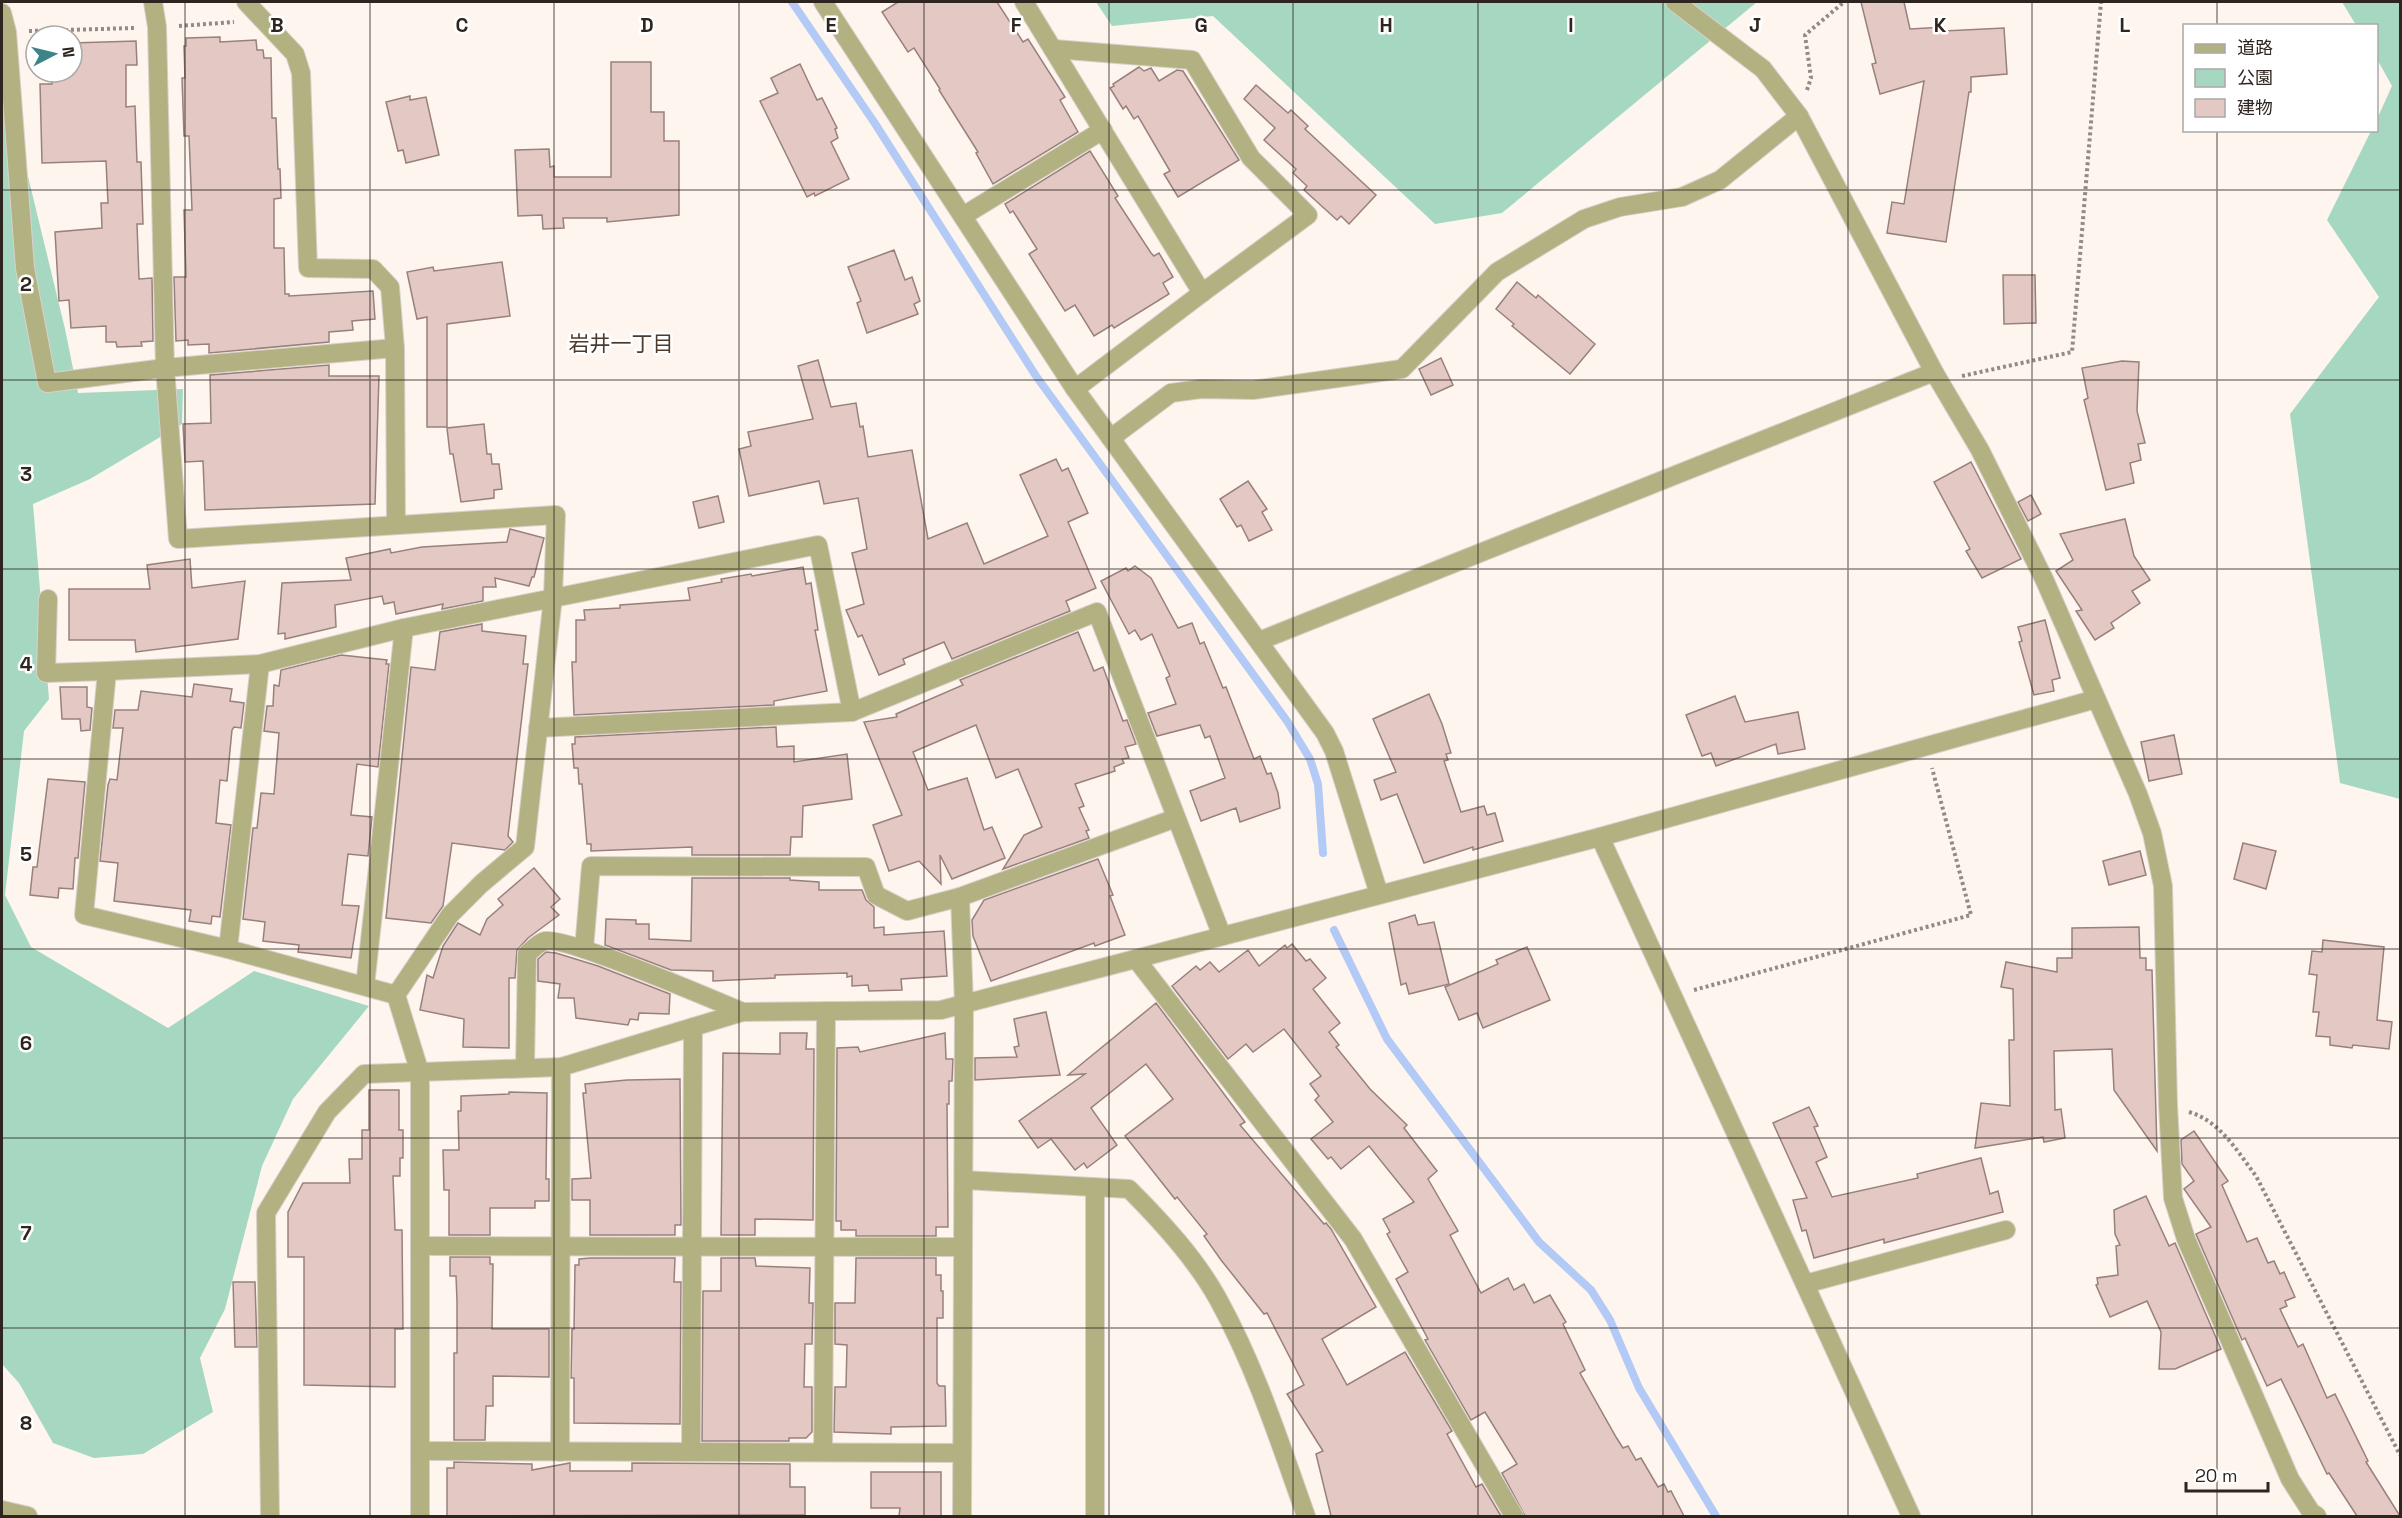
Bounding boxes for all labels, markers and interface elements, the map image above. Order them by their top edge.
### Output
text: B [270,12,284,38]
text: C [456,12,469,38]
text: D [640,12,654,38]
text: E [825,12,837,38]
text: F [1011,12,1022,38]
text: G [1194,12,1208,38]
text: H [1379,12,1393,38]
text: I [1568,12,1574,38]
text: J [1749,12,1761,38]
text: K [1934,12,1947,38]
text: L [2120,12,2131,38]
north arrow [24,24,84,84]
legend [2183,24,2378,132]
text: 道路 [2237,36,2273,59]
text: N [57,46,79,59]
text: 公園 [2237,66,2273,89]
text: 建物 [2237,96,2273,119]
text: 2 [20,271,32,297]
district label: 岩井一丁目 [569,330,674,357]
text: 3 [20,461,32,487]
text: 4 [20,651,33,677]
text: 5 [20,841,32,867]
text: 6 [20,1030,32,1056]
text: 7 [20,1220,32,1246]
text: 8 [20,1410,32,1436]
scale bar [2186,1455,2268,1493]
text: 20 m [2195,1464,2238,1487]

